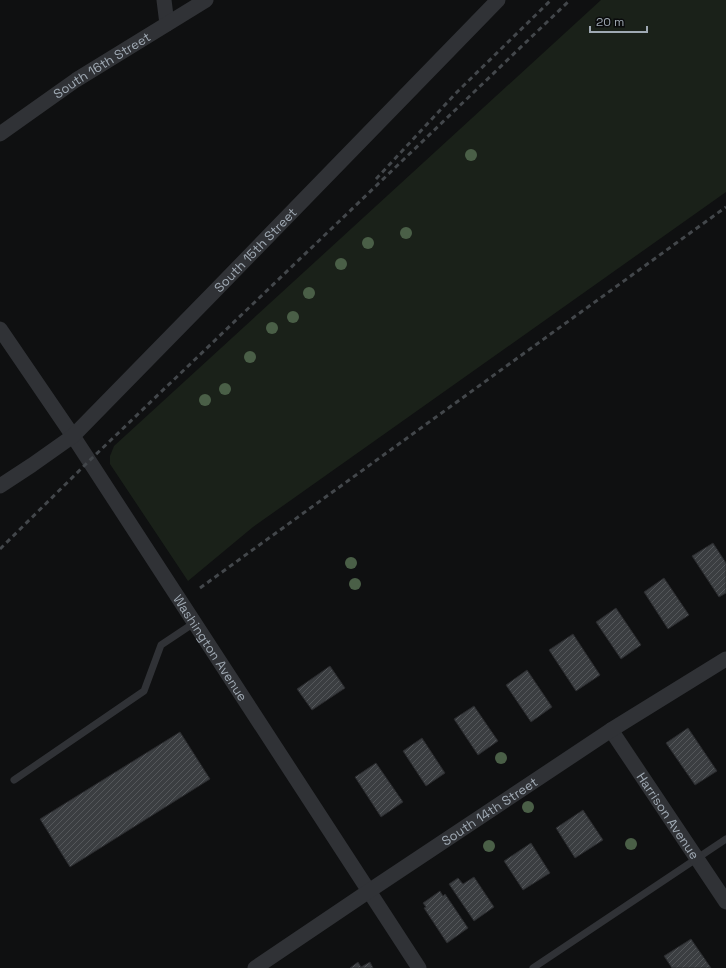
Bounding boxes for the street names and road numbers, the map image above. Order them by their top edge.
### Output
street label: South 16th Street [50,28,153,102]
street label: South 15th Street [210,204,300,296]
street label: Washington Avenue [170,591,252,704]
street label: Harrison Avenue [633,769,703,862]
street label: South 14th Street [438,773,541,849]

